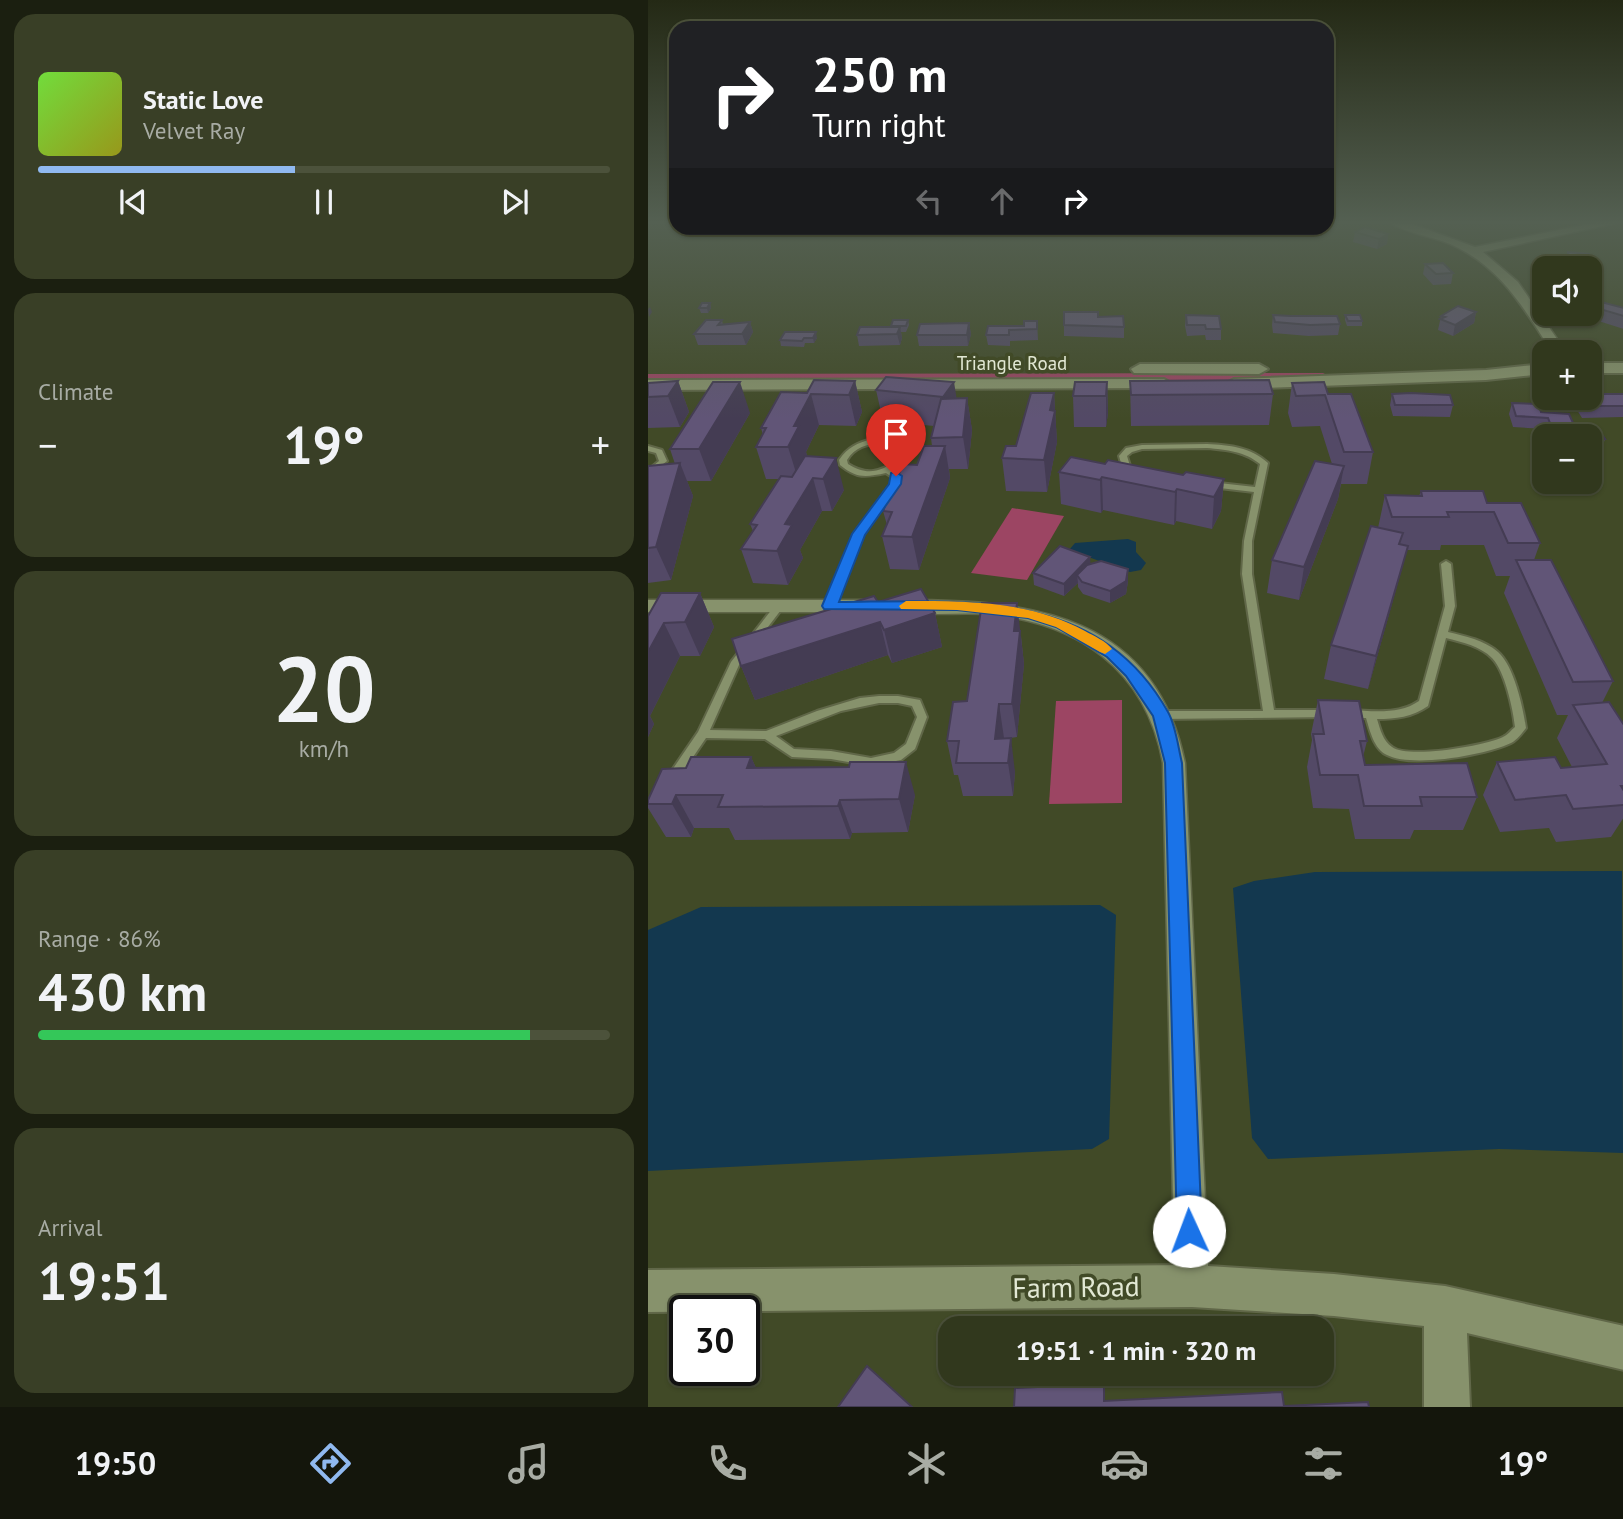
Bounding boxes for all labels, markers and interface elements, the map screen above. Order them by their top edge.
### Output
text: 250 m [812,42,947,106]
icon: right [697,49,788,140]
text: Static Love [143,83,264,116]
text: Turn right [812,104,946,146]
text: Velvet Ray [143,116,245,145]
icon: left [910,182,948,220]
icon: ahead [983,182,1021,220]
icon: right [1056,182,1094,220]
icon: previous [114,183,152,221]
icon: pause [305,183,343,221]
icon: next [496,183,534,221]
map controls [1532,256,1602,494]
button: sound [1532,256,1602,326]
button: + [1532,340,1602,410]
street label: Triangle Road [957,351,1067,375]
text: Climate [38,377,113,406]
pin [866,404,926,476]
text: 19° [283,411,365,478]
icon: arrive [877,415,915,453]
text: − [38,420,57,469]
text: + [591,420,610,469]
button: − [1532,424,1602,494]
text: 20 [272,629,376,747]
text: km/h [299,734,349,763]
text: Range · 86% [38,924,161,953]
text: 430 km [38,958,207,1025]
position arrow [1152,1194,1226,1268]
text: Arrival [38,1213,102,1242]
text: 19:51 [38,1247,170,1314]
street label: Farm Road [1012,1267,1140,1306]
speed limit sign: 30 [669,1295,760,1386]
text: 19:51 · 1 min · 320 m [1016,1334,1256,1367]
icon: directions [306,1439,355,1488]
icon: music [504,1439,553,1488]
icon: phone [703,1439,752,1488]
icon: climate [902,1439,951,1488]
icon: car [1100,1439,1149,1488]
icon: filters [1299,1439,1348,1488]
text: 19:50 [75,1442,156,1484]
text: 19° [1498,1442,1548,1484]

